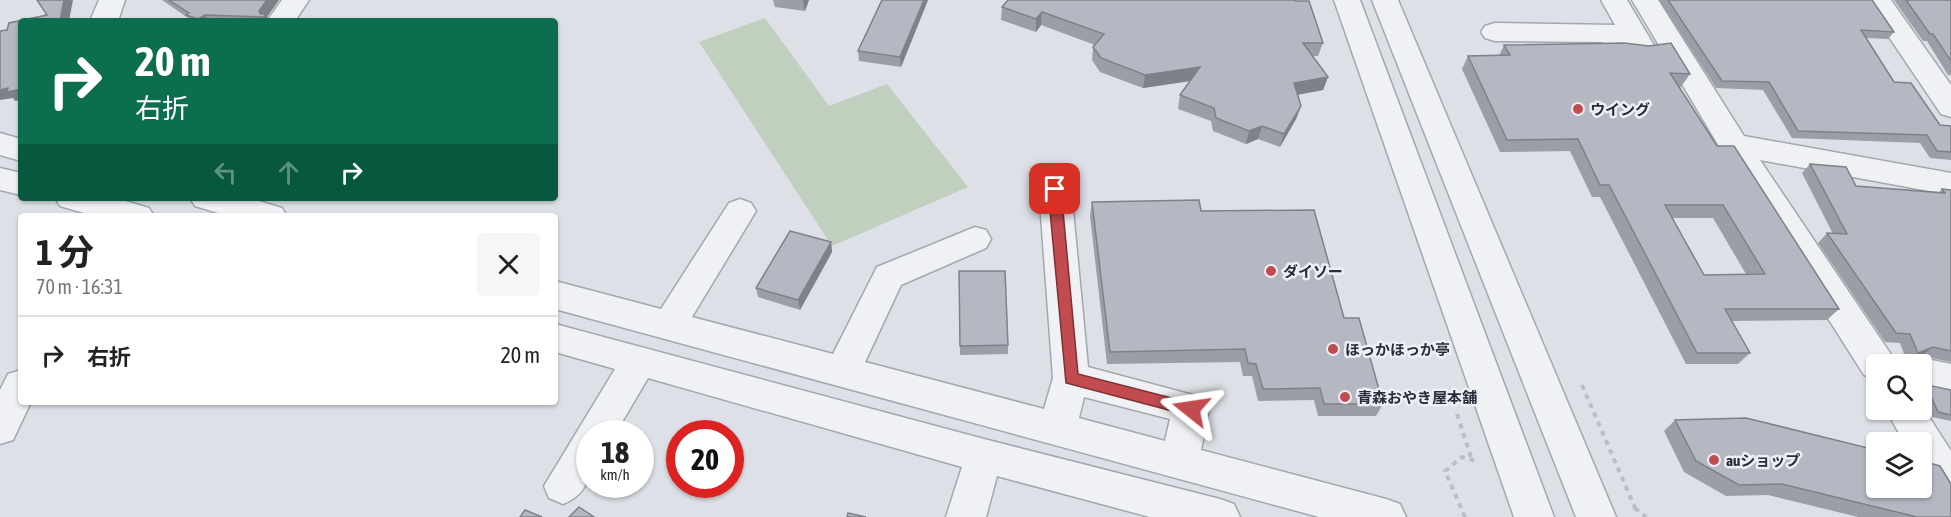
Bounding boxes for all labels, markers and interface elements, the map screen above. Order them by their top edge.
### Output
text: 20 m [135,37,210,85]
icon: right [36,42,114,120]
text: 右折 [135,93,189,124]
place label: ウイング [1590,101,1650,118]
marker: ウイング [1571,102,1585,116]
icon: left [209,156,242,189]
icon: ahead [272,156,305,189]
icon: right [335,156,368,189]
pin [1029,163,1080,214]
icon: arrive [1038,172,1071,205]
text: 1 分 [36,231,94,273]
button: close [477,233,540,296]
place label: ダイソー [1283,263,1343,280]
marker: ダイソー [1264,264,1278,278]
text: 70 m · 16:31 [36,275,123,298]
icon: right [36,339,69,372]
place label: ほっかほっか亭 [1345,341,1450,358]
text: 20 m [500,342,540,368]
marker: ほっかほっか亭 [1326,342,1340,356]
text: 右折 [87,344,131,370]
map controls [1866,354,1932,498]
button: search [1866,354,1932,420]
position arrow [1159,377,1223,441]
place label: 青森おやき屋本舗 [1357,389,1477,406]
marker: 青森おやき屋本舗 [1338,390,1352,404]
speed limit sign: 20 [666,420,744,498]
button: layers [1866,432,1932,498]
text: 18 [601,435,629,469]
place label: auショップ [1726,452,1800,469]
marker: auショップ [1707,453,1721,467]
text: km/h [600,466,630,483]

